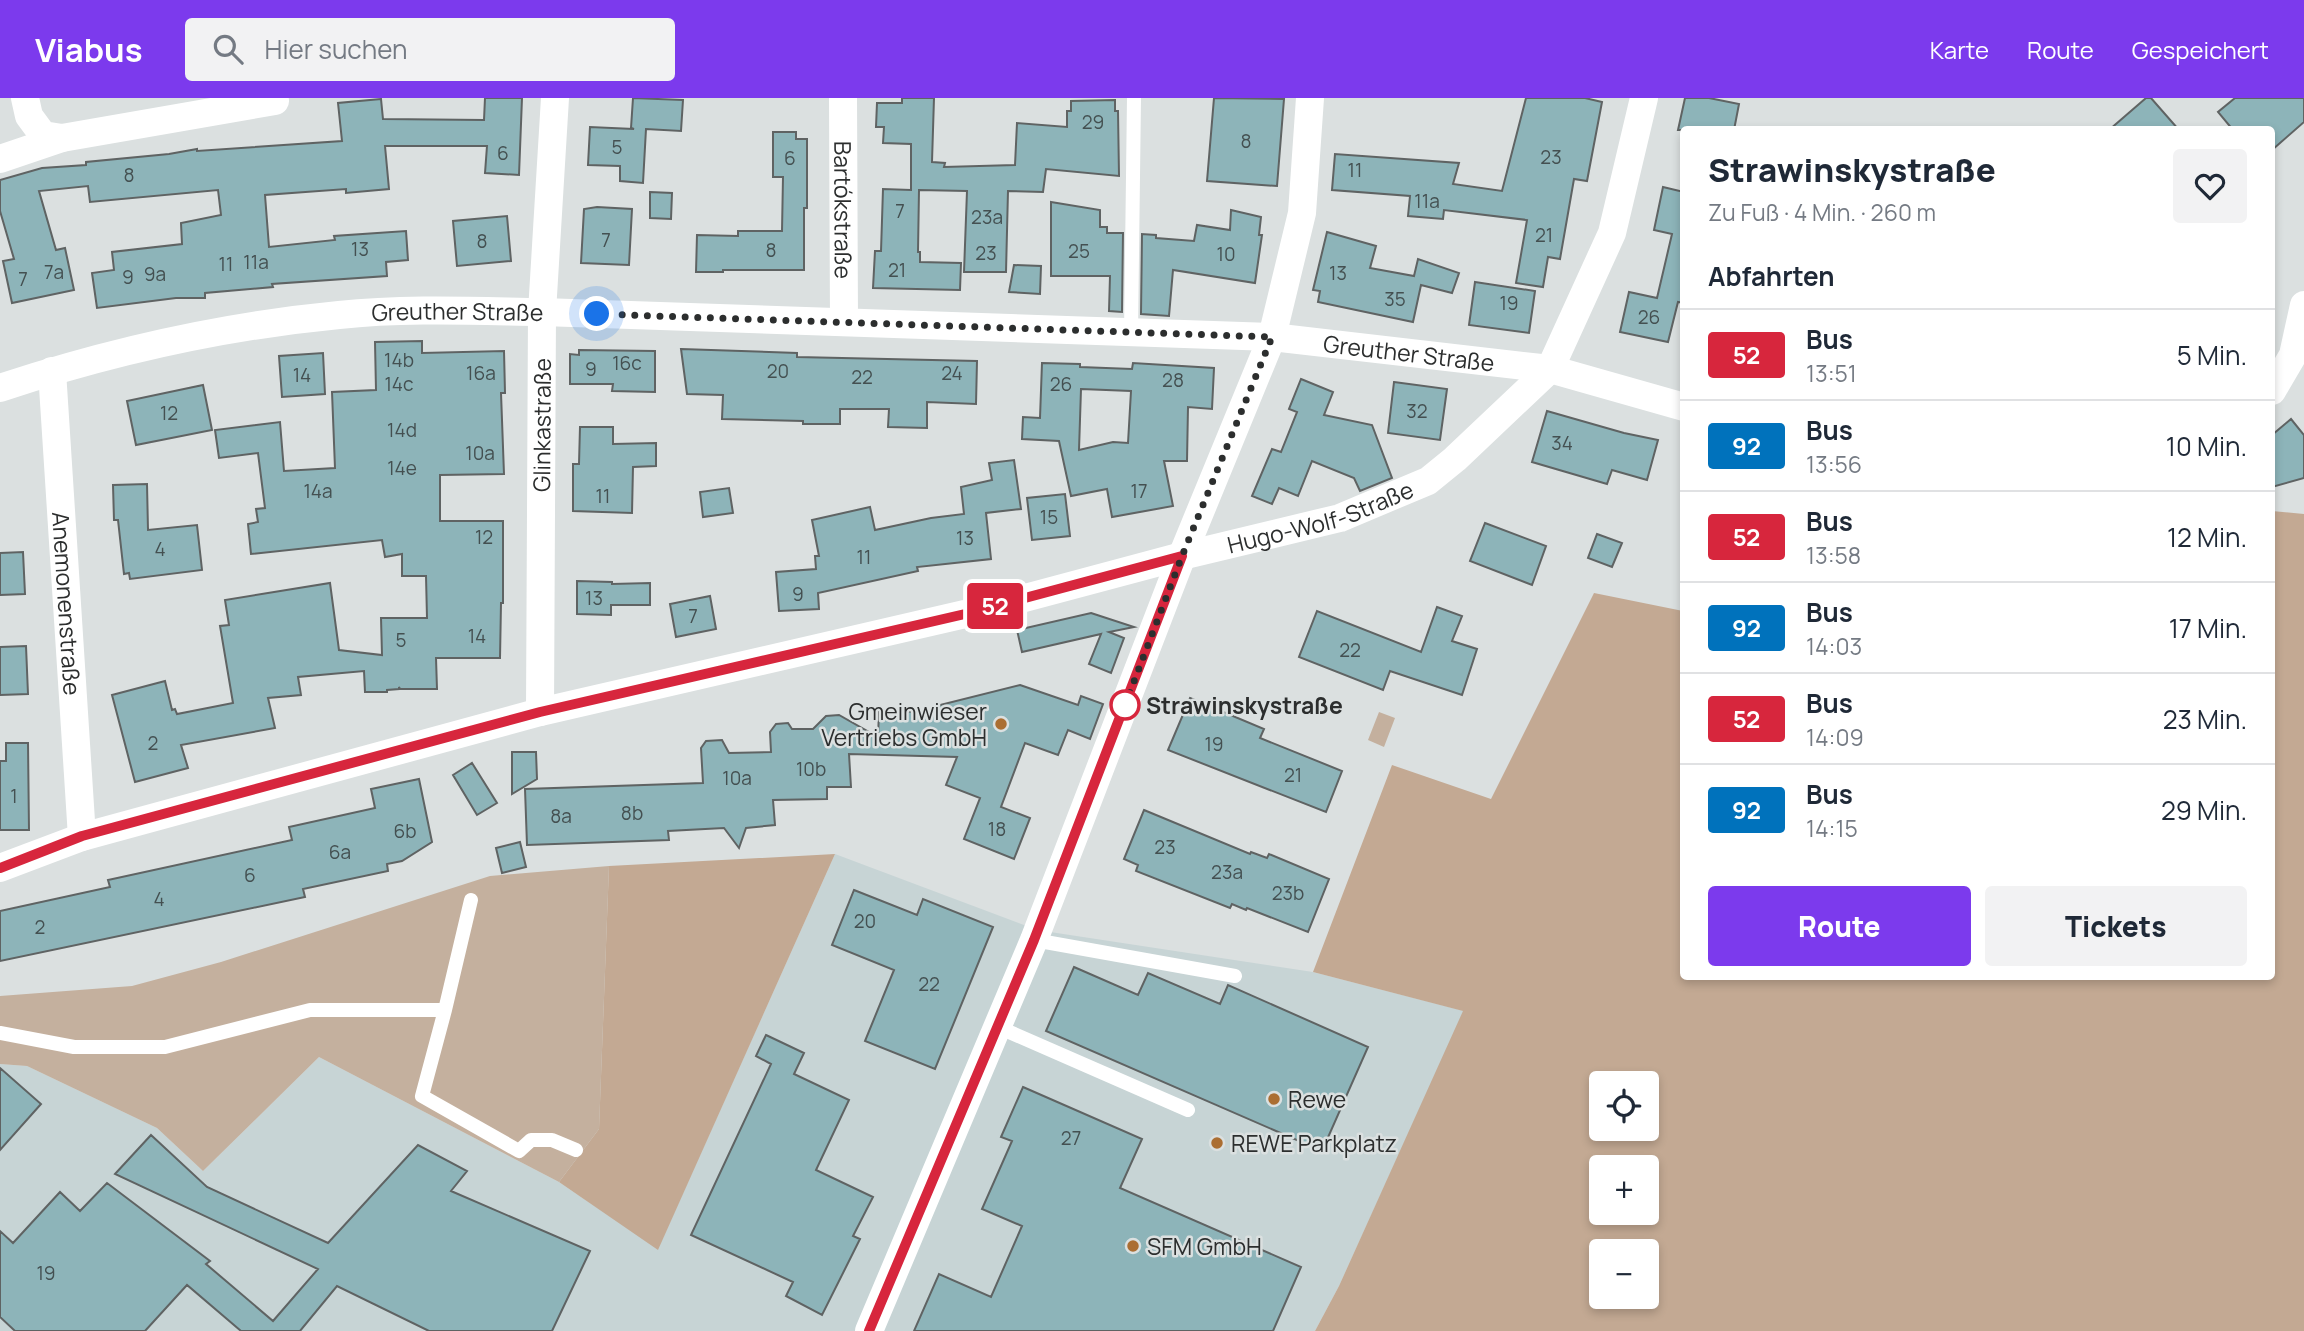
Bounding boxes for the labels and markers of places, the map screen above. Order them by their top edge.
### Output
place label: Strawinskystraße [1146,689,1343,721]
marker: Strawinskystraße [1110,690,1140,720]
place label: Gmeinwieser Vertriebs GmbH [821,695,987,753]
marker: Gmeinwieser Vertriebs GmbH [993,716,1009,732]
place label: Rewe [1288,1083,1346,1115]
marker: Rewe [1266,1091,1282,1107]
place label: REWE Parkplatz [1231,1127,1397,1159]
marker: REWE Parkplatz [1209,1135,1225,1151]
place label: SFM GmbH [1147,1230,1262,1262]
marker: SFM GmbH [1125,1238,1141,1254]

